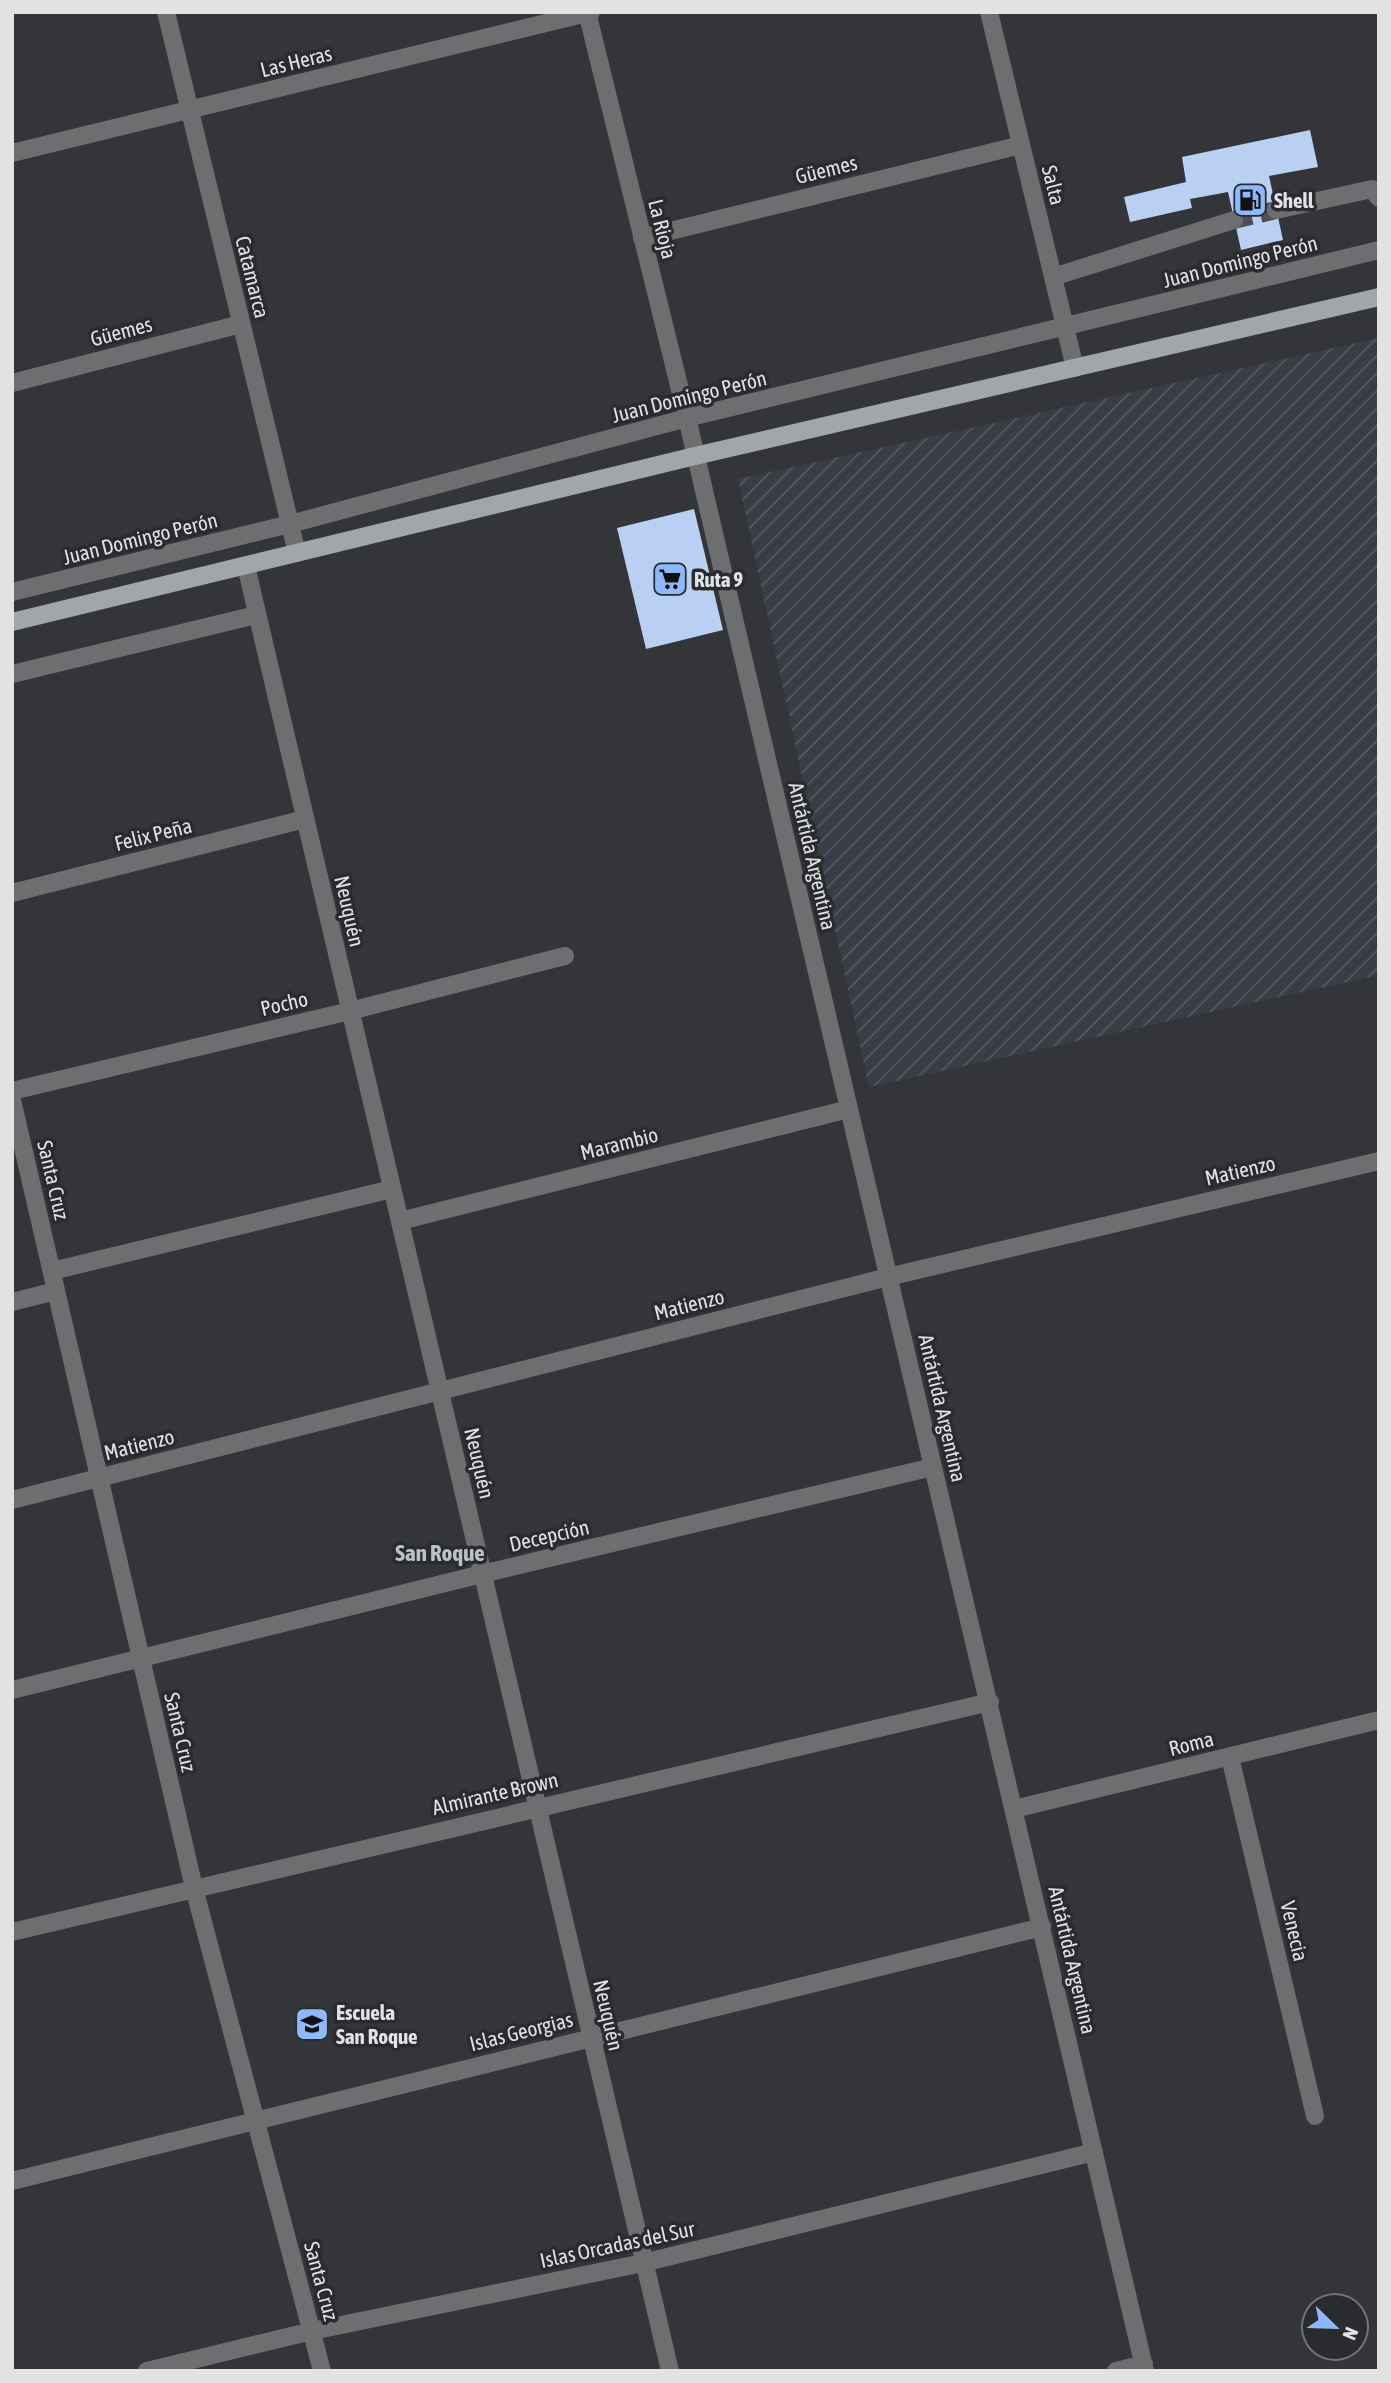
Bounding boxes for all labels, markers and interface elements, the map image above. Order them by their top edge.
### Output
street label: Las Heras [258,41,334,81]
street label: Güemes [793,150,859,188]
street label: Salta [1038,163,1070,207]
fuel station icon: Shell [1231,181,1269,219]
place label: Shell [1274,188,1314,212]
street label: La Rioja [644,197,682,261]
street label: Juan Domingo Perón [1160,230,1320,292]
street label: Catamarca [231,234,275,320]
street label: Güemes [88,311,154,351]
street label: Juan Domingo Perón [609,365,769,427]
street label: Juan Domingo Perón [60,507,220,569]
supermarket icon: Ruta 9 [651,560,689,598]
place label: Ruta 9 [694,567,743,591]
street label: Antártida Argentina [784,780,842,932]
street label: Felix Peña [112,813,194,855]
street label: Neuquén [330,873,370,949]
street label: Pocho [258,986,310,1020]
street label: Marambio [578,1122,660,1164]
street label: Santa Cruz [33,1138,75,1222]
street label: Matienzo [1202,1150,1278,1190]
street label: Matienzo [651,1284,727,1324]
street label: Antártida Argentina [914,1332,972,1484]
street label: Matienzo [101,1424,177,1464]
street label: Neuquén [460,1425,500,1501]
street label: Decepción [507,1514,591,1556]
district label: San Roque [395,1540,485,1566]
street label: Santa Cruz [160,1690,202,1774]
street label: Roma [1166,1726,1216,1760]
street label: Almirante Brown [430,1767,560,1819]
street label: Antártida Argentina [1044,1884,1102,2036]
street label: Venecia [1276,1898,1314,1964]
street label: Neuquén [589,1977,629,2053]
place label: Escuela San Roque [336,2000,418,2048]
school or university icon: Escuela San Roque [293,2005,331,2043]
street label: Islas Georgias [467,2007,575,2055]
street label: Islas Orcadas del Sur [537,2216,697,2272]
street label: Santa Cruz [300,2239,344,2324]
north arrow [1300,2292,1370,2362]
text: N [1338,2324,1363,2343]

